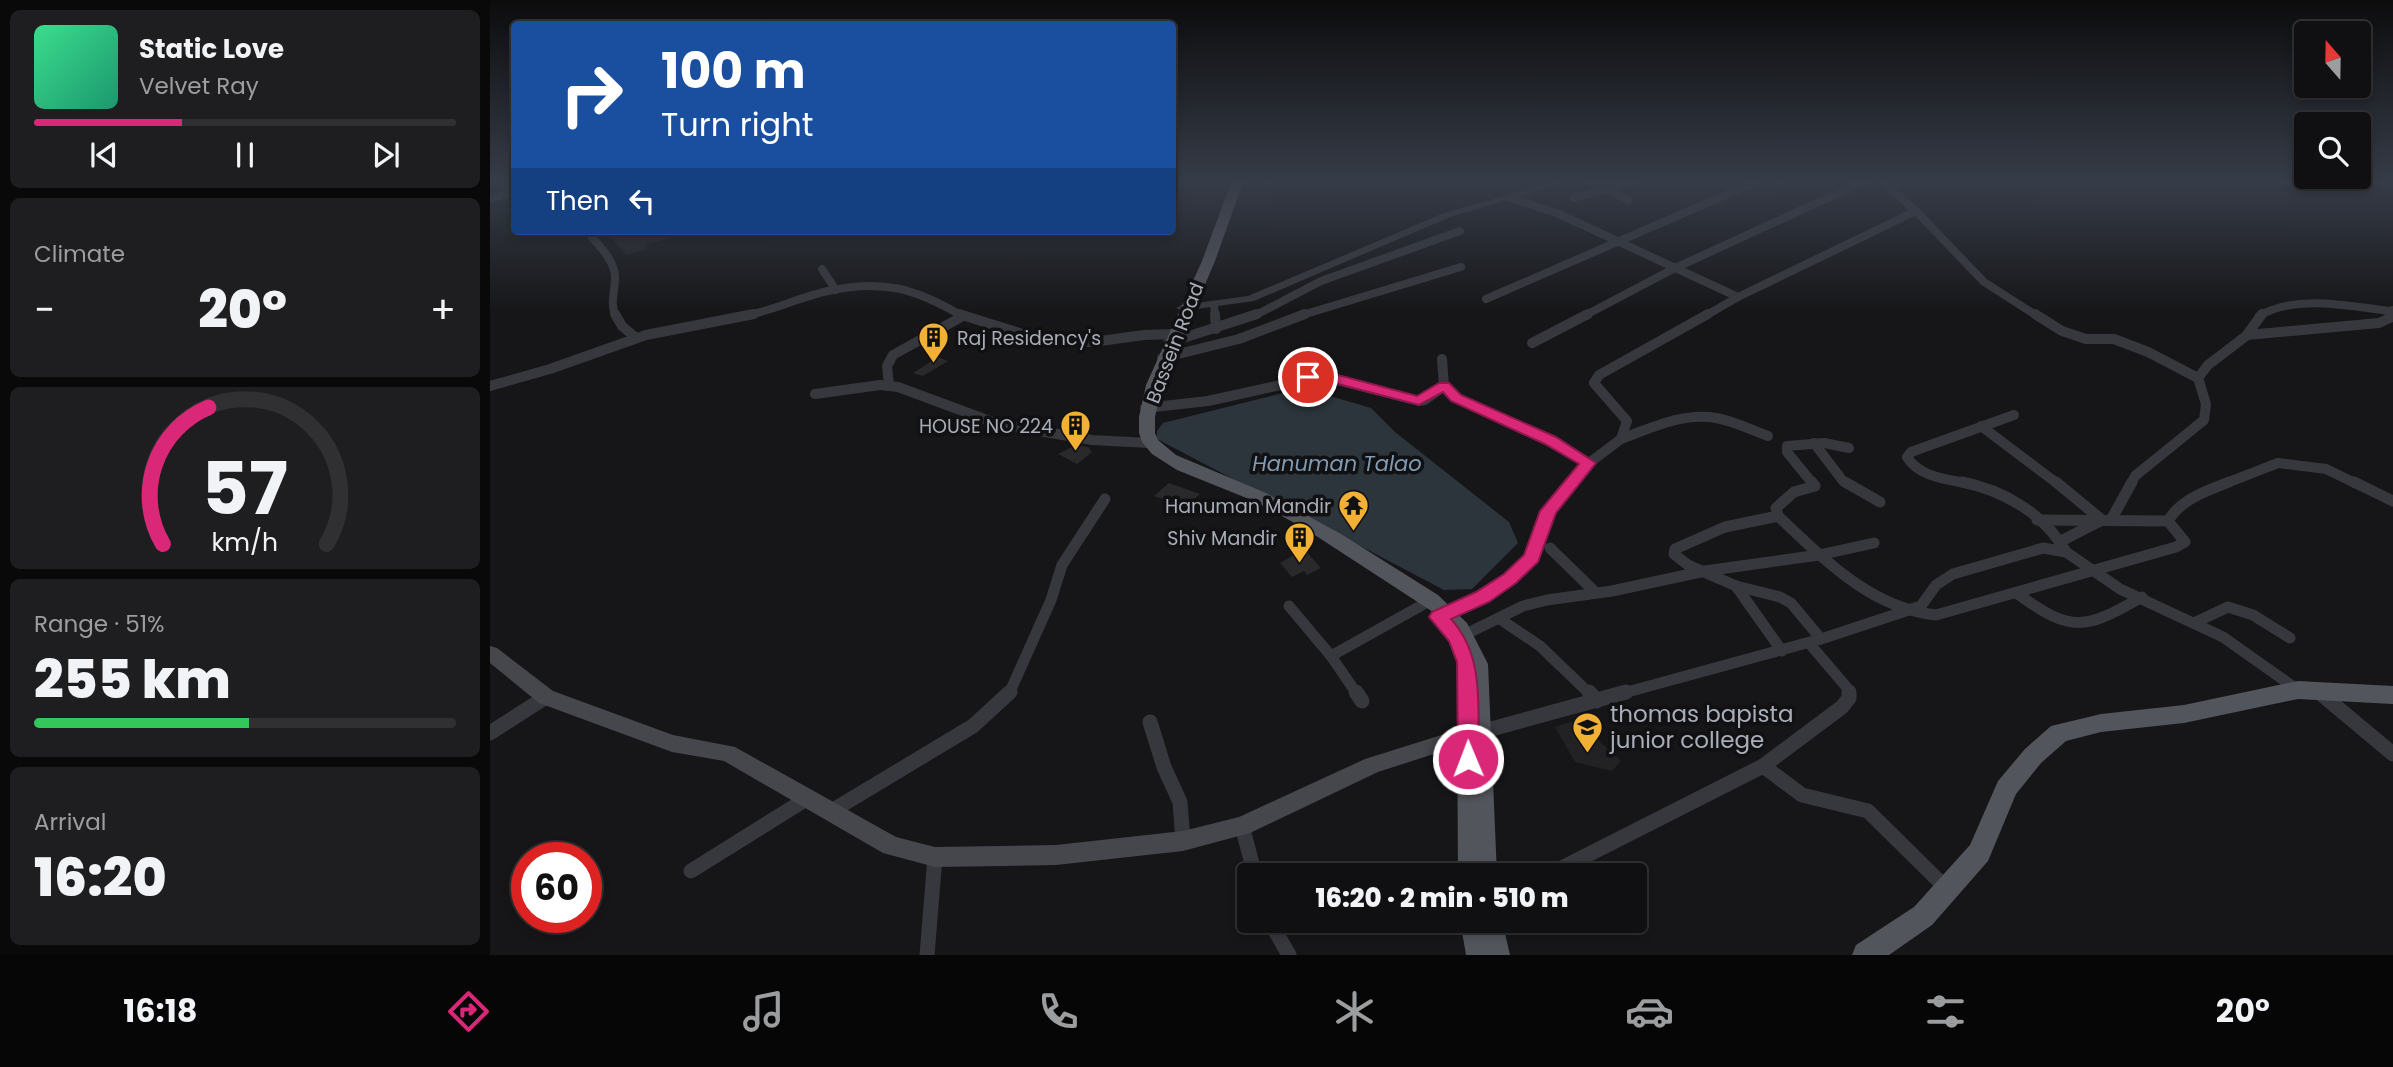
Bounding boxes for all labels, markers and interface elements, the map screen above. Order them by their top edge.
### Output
north arrow [2294,21,2371,98]
map controls [2294,21,2371,189]
text: Static Love [139,31,284,67]
text: 100 m [661,37,806,105]
icon: right [546,49,637,140]
text: Velvet Ray [139,70,259,102]
text: Turn right [661,102,813,147]
button: search [2294,112,2371,189]
icon: previous [85,136,123,174]
icon: pause [226,136,264,174]
icon: next [367,136,405,174]
icon: left [623,182,661,220]
text: Then [546,183,609,219]
text: Climate [34,238,125,270]
text: 20° [198,273,287,346]
street label: Bassein Road [1140,279,1210,407]
text: − [34,283,55,336]
text: + [430,283,456,336]
building icon: Raj Residency's [917,321,951,365]
place label: Raj Residency's [957,325,1101,352]
pin [1278,347,1338,407]
icon: arrive [1289,358,1327,396]
building icon: HOUSE NO 224 [1059,409,1093,453]
place label: HOUSE NO 224 [919,413,1053,440]
text: 57 [202,438,288,539]
water label: Hanuman Talao [1252,449,1422,478]
temple icon: Hanuman Mandir [1337,489,1371,533]
place label: Hanuman Mandir [1165,493,1331,520]
building icon: Shiv Mandir [1283,521,1317,565]
text: km/h [212,524,278,559]
place label: Shiv Mandir [1167,525,1277,552]
text: Range · 51% [34,608,164,640]
text: 255 km [34,643,231,716]
place label: thomas bapista junior college [1609,698,1793,756]
school or university icon: thomas bapista junior college [1570,710,1604,754]
position arrow [1431,722,1505,796]
text: Arrival [34,806,106,838]
text: 16:20 [34,841,167,914]
speed limit sign: 60 [511,842,602,933]
text: 16:20 · 2 min · 510 m [1315,880,1569,916]
icon: directions [444,987,493,1036]
icon: music [739,987,788,1036]
icon: phone [1034,987,1083,1036]
icon: climate [1330,987,1379,1036]
icon: car [1625,987,1674,1036]
icon: filters [1921,987,1970,1036]
text: 16:18 [123,988,197,1033]
text: 20° [2216,988,2270,1033]

